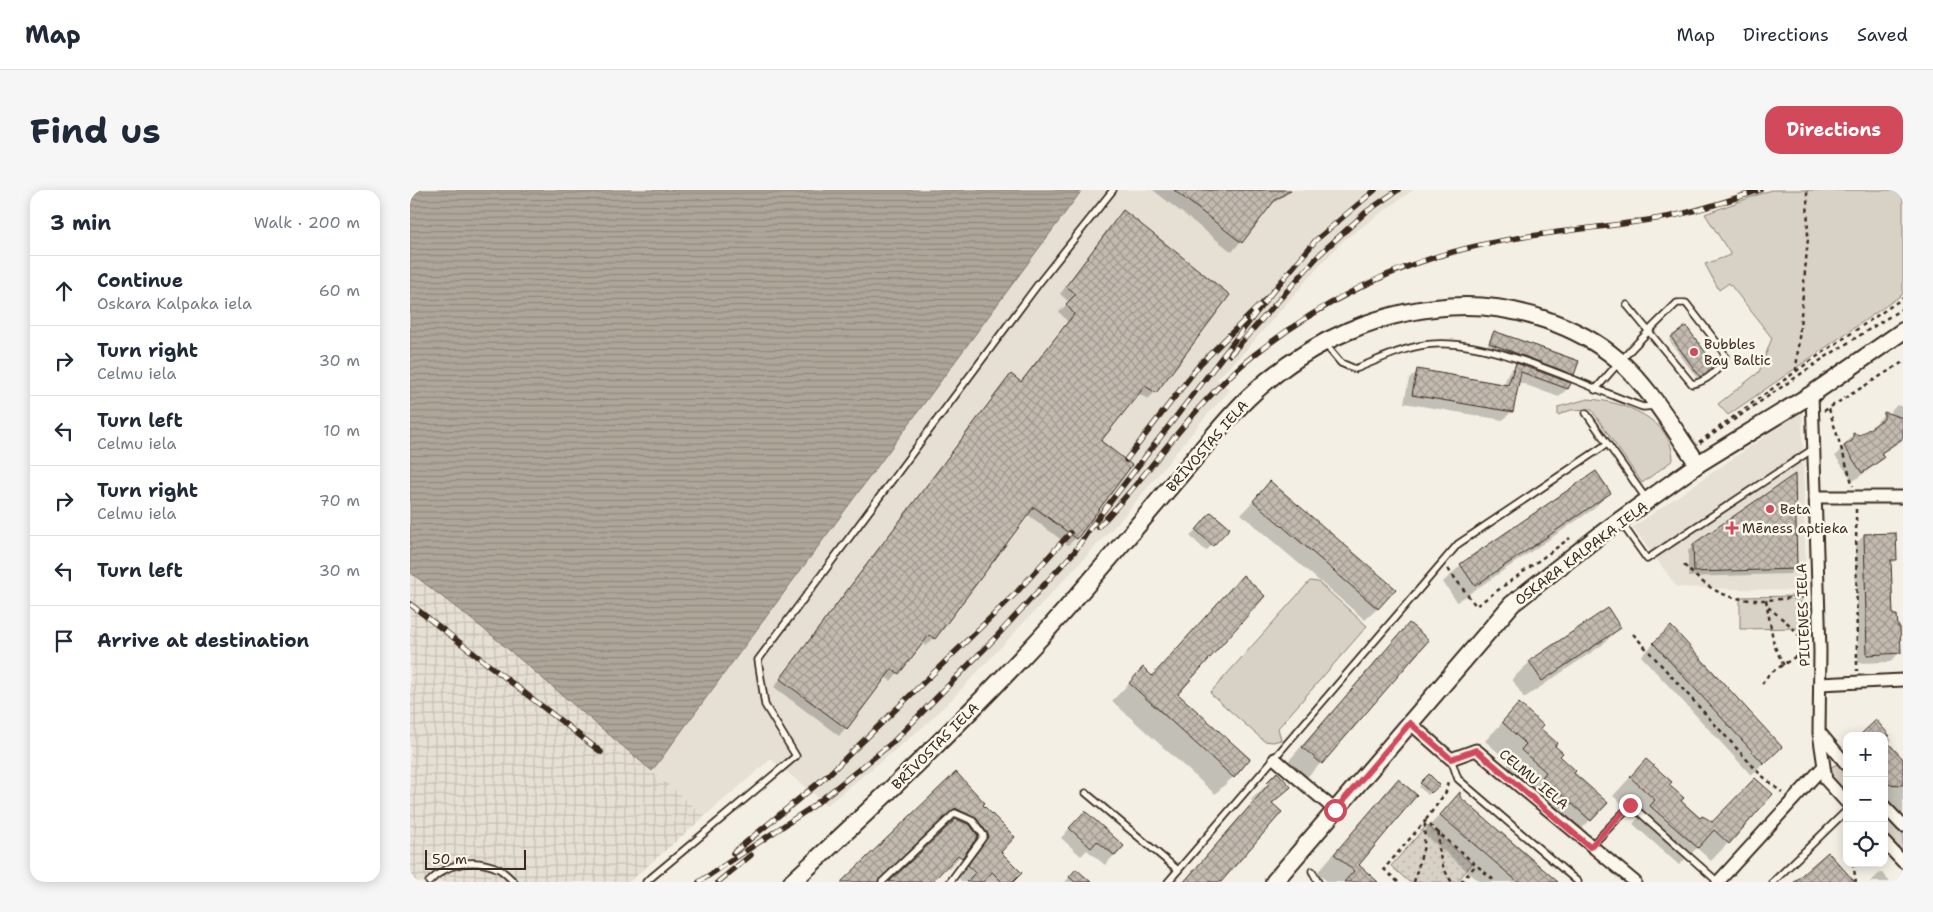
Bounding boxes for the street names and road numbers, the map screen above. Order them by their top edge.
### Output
street label: BRĪVOSTAS IELA [1162,396,1252,496]
street label: OSKARA KALPAKA IELA [1511,497,1651,609]
street label: PILTENES IELA [1792,563,1814,667]
street label: BRĪVOSTAS IELA [888,699,982,793]
street label: CELMU IELA [1496,745,1572,813]

